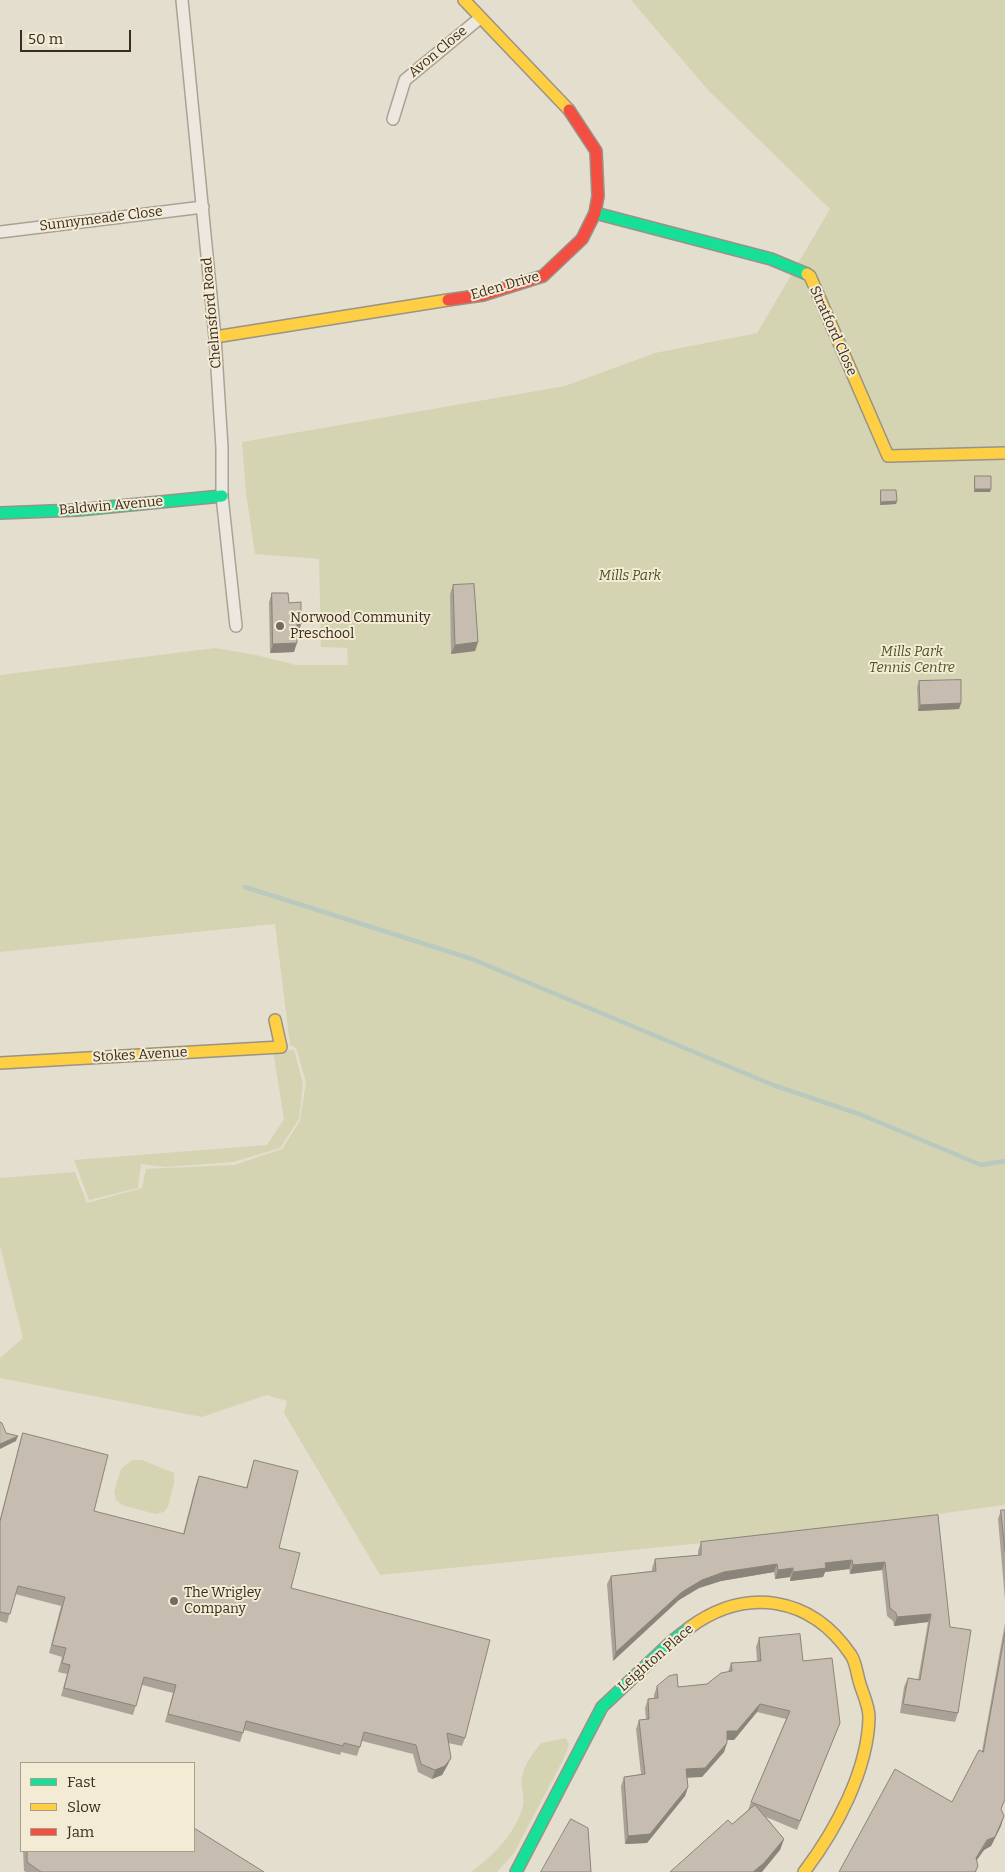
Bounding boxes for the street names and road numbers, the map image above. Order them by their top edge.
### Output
street label: Avon Close [405,23,471,81]
street label: Sunnymeade Close [38,203,164,235]
street label: Chelmsford Road [199,257,225,369]
street label: Eden Drive [469,268,541,304]
street label: Stratford Close [806,283,860,379]
street label: Baldwin Avenue [58,493,164,519]
street label: Stokes Avenue [92,1044,188,1066]
street label: Leighton Place [615,1621,697,1695]

